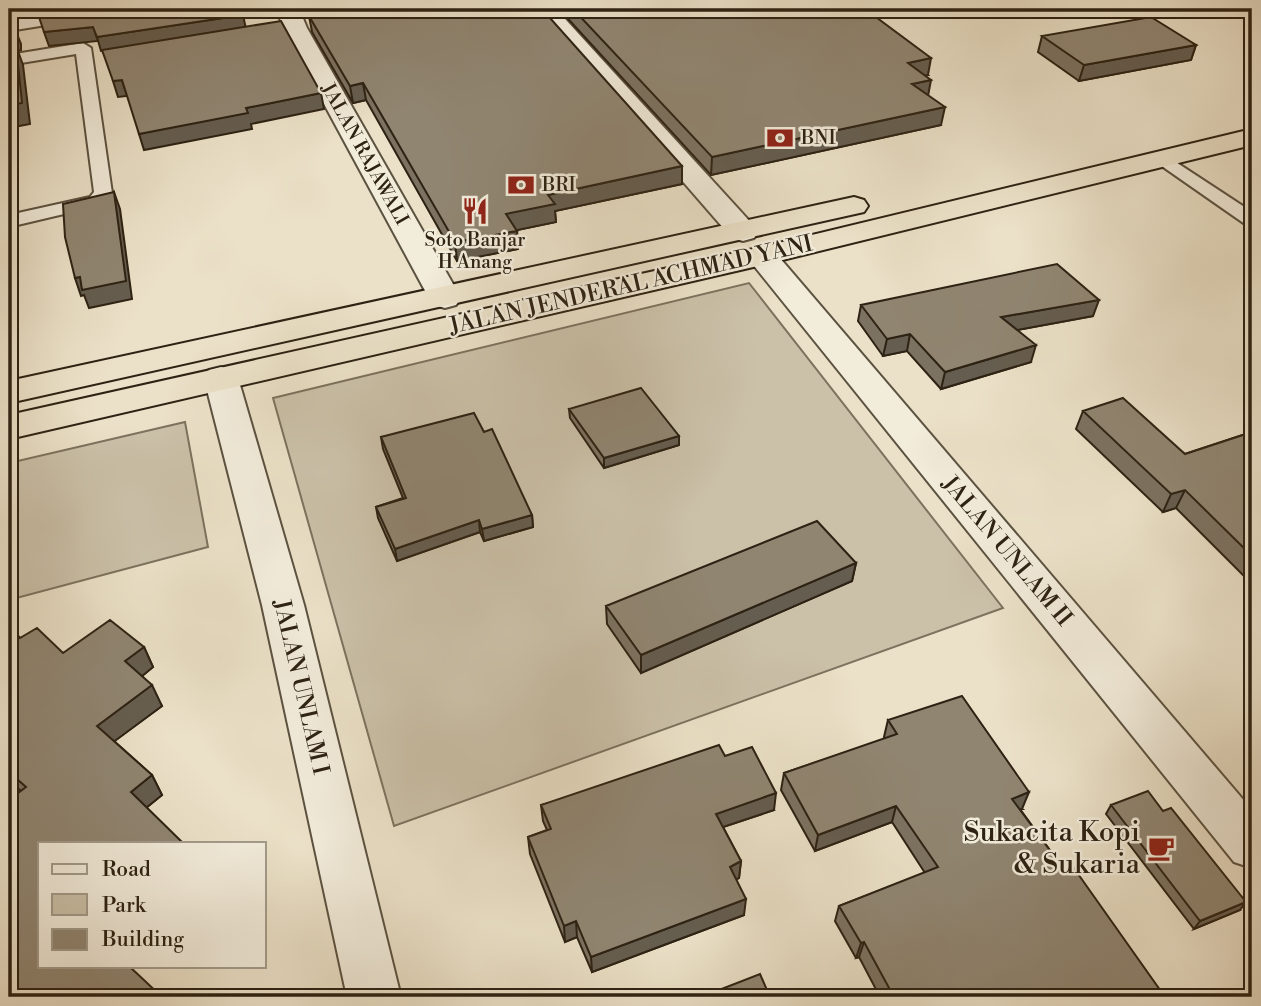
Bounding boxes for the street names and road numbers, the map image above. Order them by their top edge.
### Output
street label: JALAN RAJAWALI [315,78,414,229]
street label: JALAN JENDERAL ACHMAD YANI [446,229,816,341]
street label: JALAN UNLAM II [935,469,1078,632]
street label: JALAN UNLAM I [267,596,335,778]

